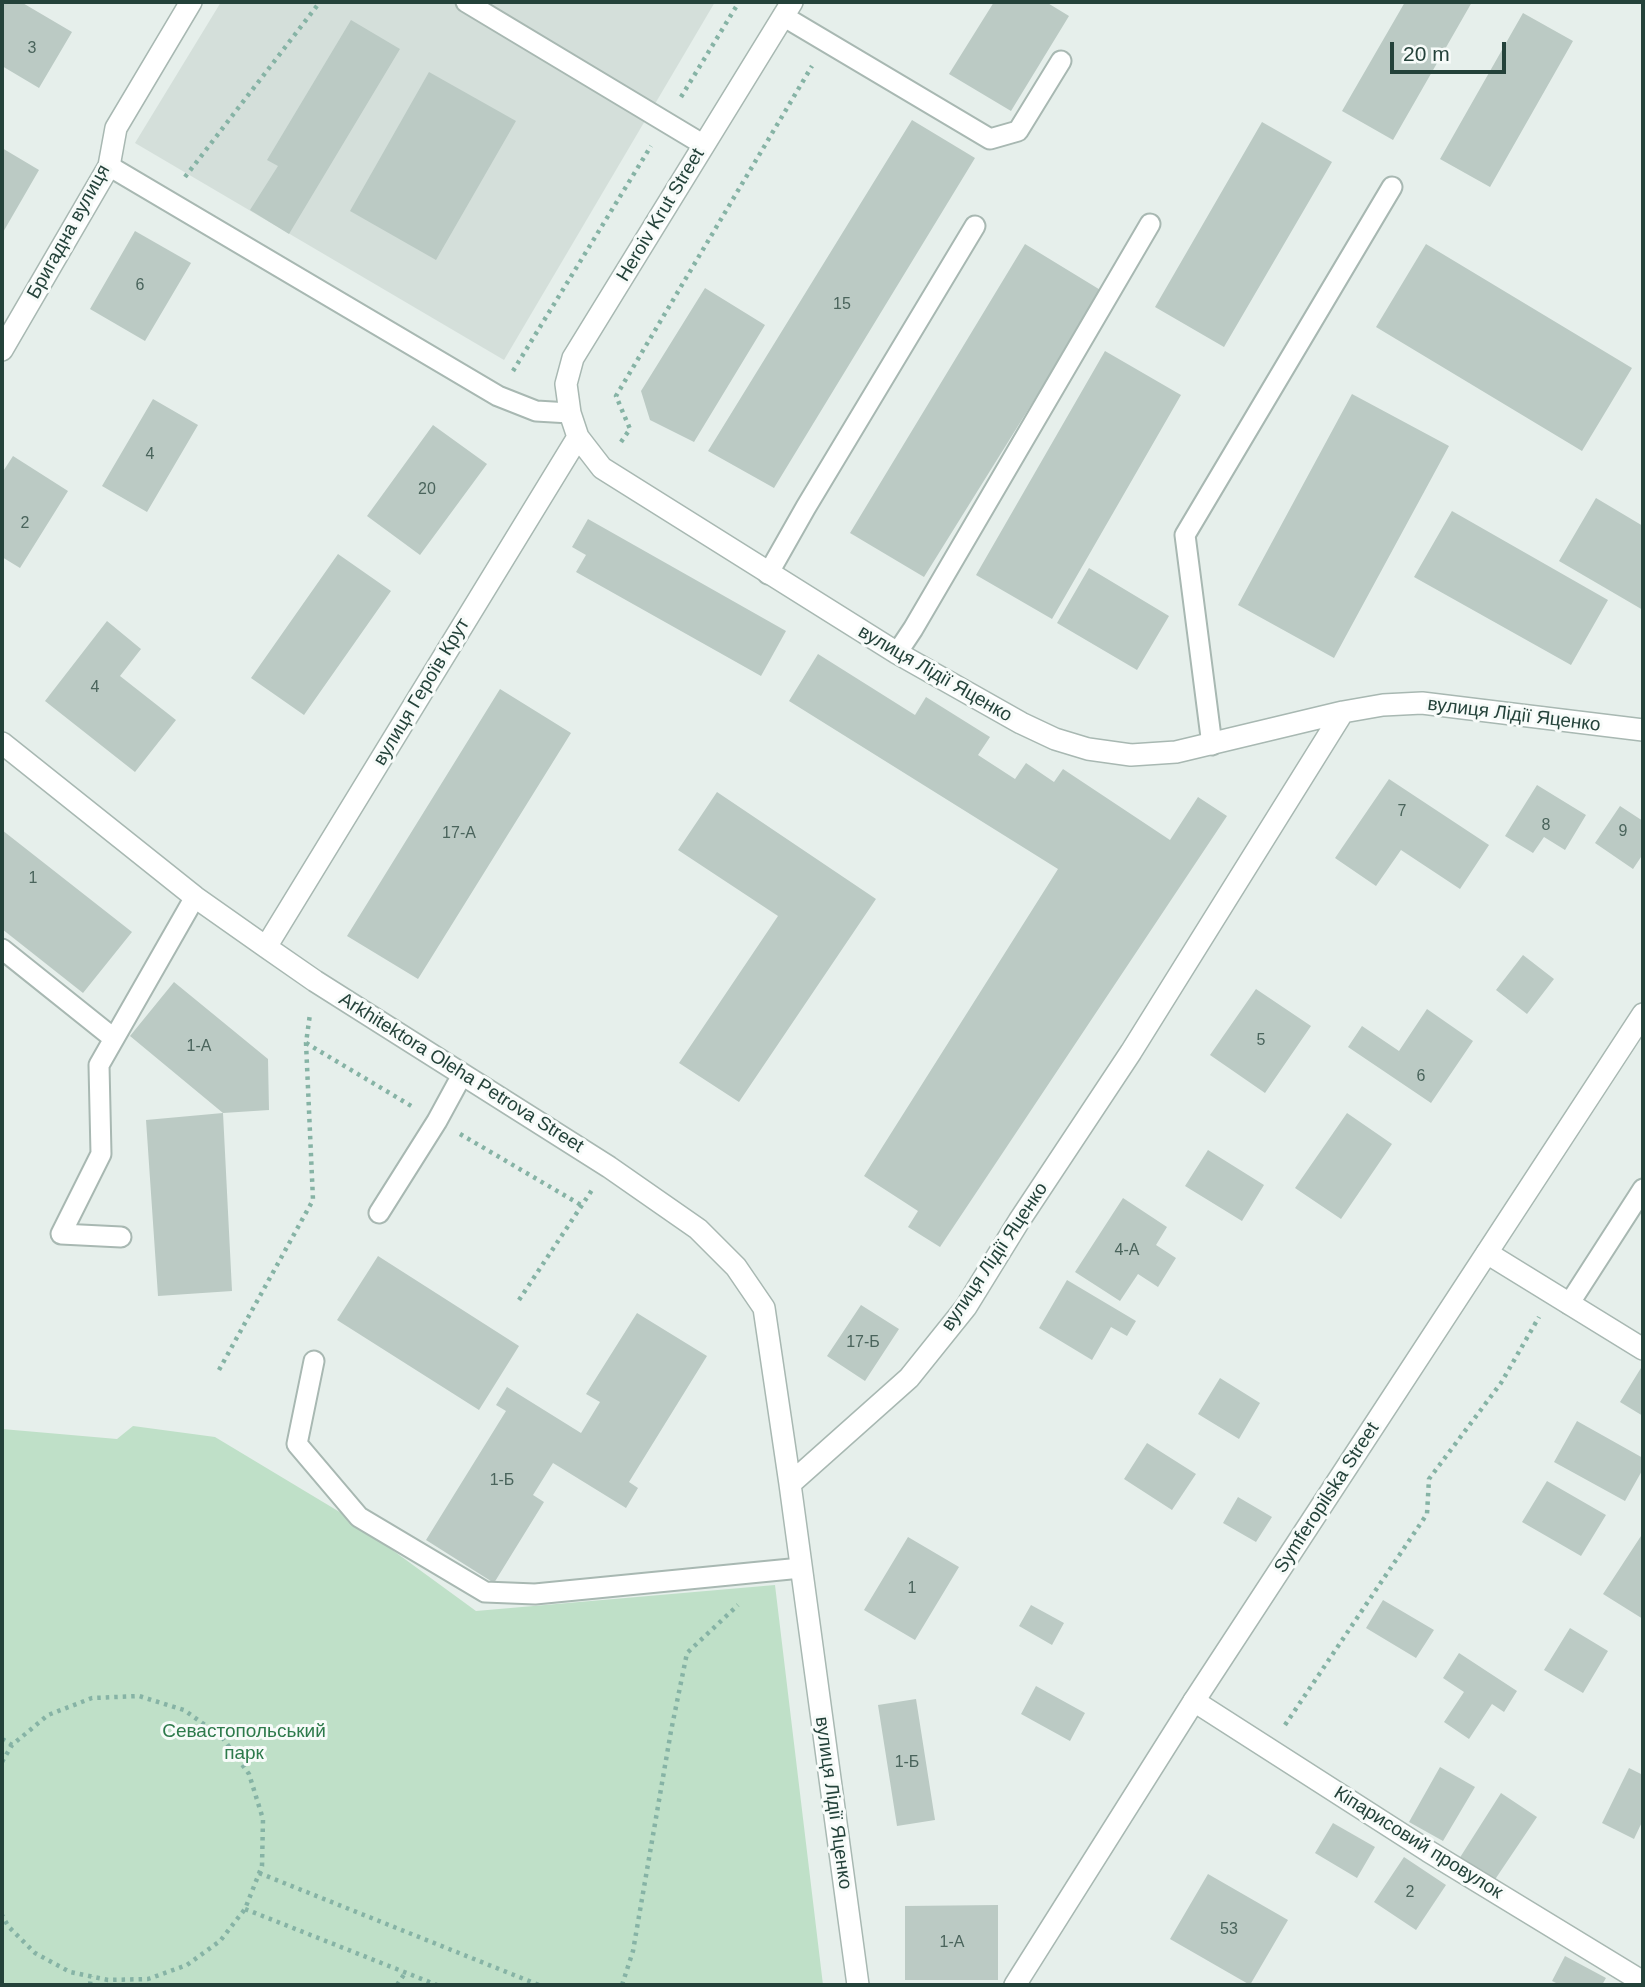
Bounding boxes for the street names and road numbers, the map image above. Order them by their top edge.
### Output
street label: Heroiv Krut Street [612,144,710,286]
street label: Бригадна вулиця [23,161,115,303]
street label: вулиця Героїв Крут [369,614,475,770]
street label: вулиця Лідії Яценко [854,621,1016,727]
street label: вулиця Лідії Яценко [1426,693,1602,737]
street label: Arkhitektora Oleha Petrova Street [335,988,587,1158]
street label: вулиця Лідії Яценко [937,1178,1053,1336]
street label: Symferopilska Street [1270,1418,1384,1578]
street label: вулиця Лідії Яценко [810,1715,856,1891]
street label: Кіпарисовий провулок [1329,1782,1507,1904]

